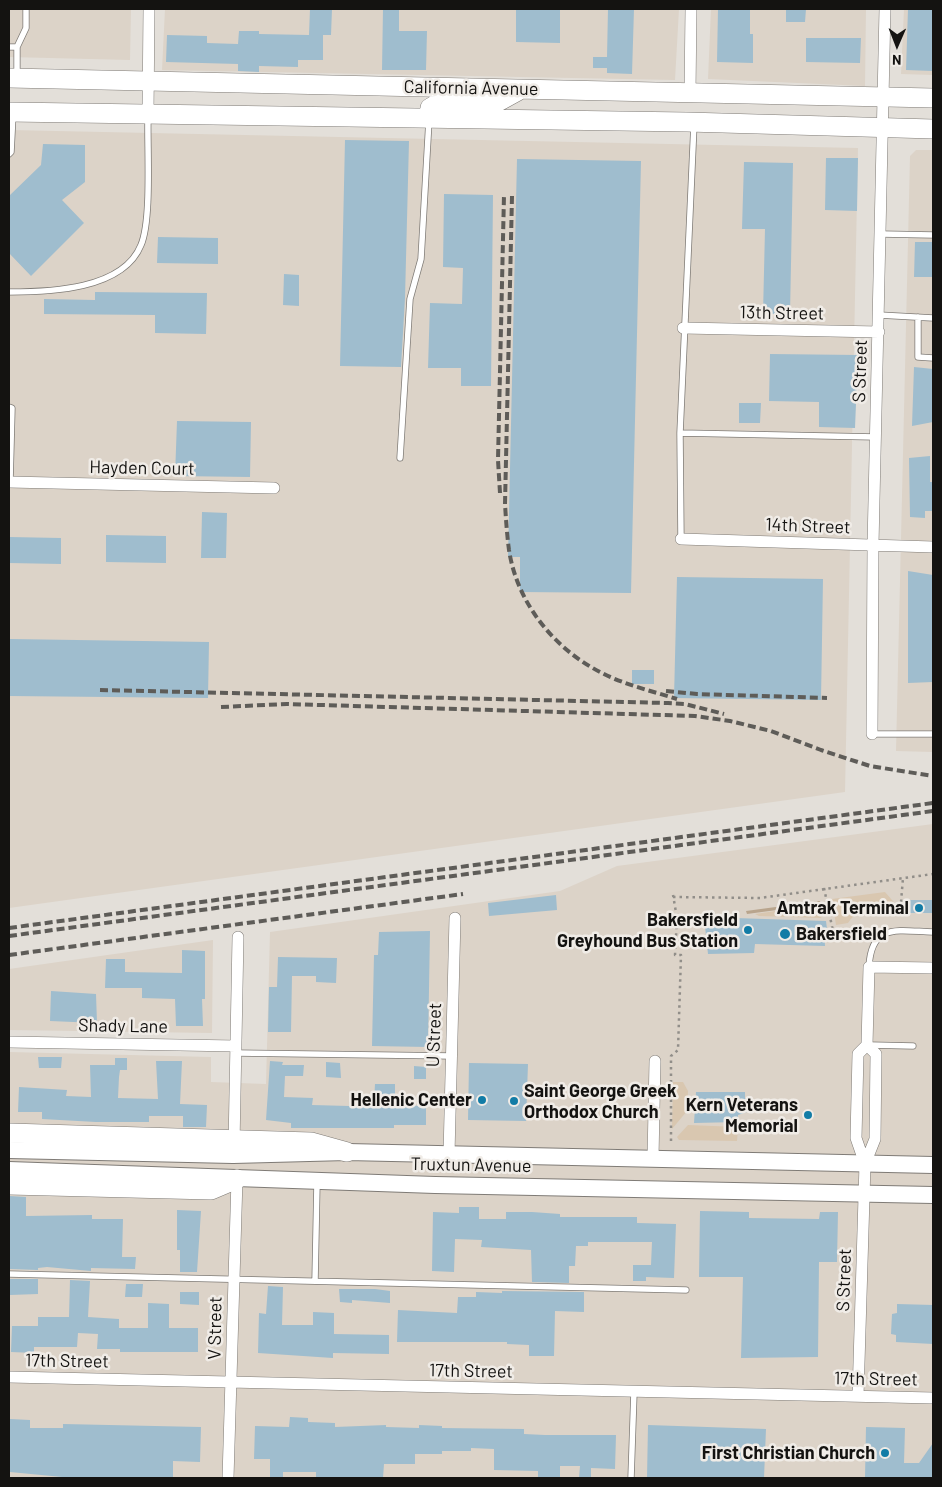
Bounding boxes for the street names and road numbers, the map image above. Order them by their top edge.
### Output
street label: California Avenue [403,76,539,100]
street label: 13th Street [740,301,824,325]
street label: S Street [848,339,872,403]
street label: Hayden Court [89,456,195,480]
street label: 14th Street [765,514,851,538]
street label: U Street [422,1002,446,1068]
street label: Shady Lane [78,1014,168,1038]
street label: Truxtun Avenue [410,1153,532,1177]
street label: S Street [832,1248,856,1312]
street label: V Street [204,1296,226,1360]
street label: 17th Street [25,1349,109,1373]
street label: 17th Street [429,1359,513,1383]
street label: 17th Street [834,1367,918,1391]

